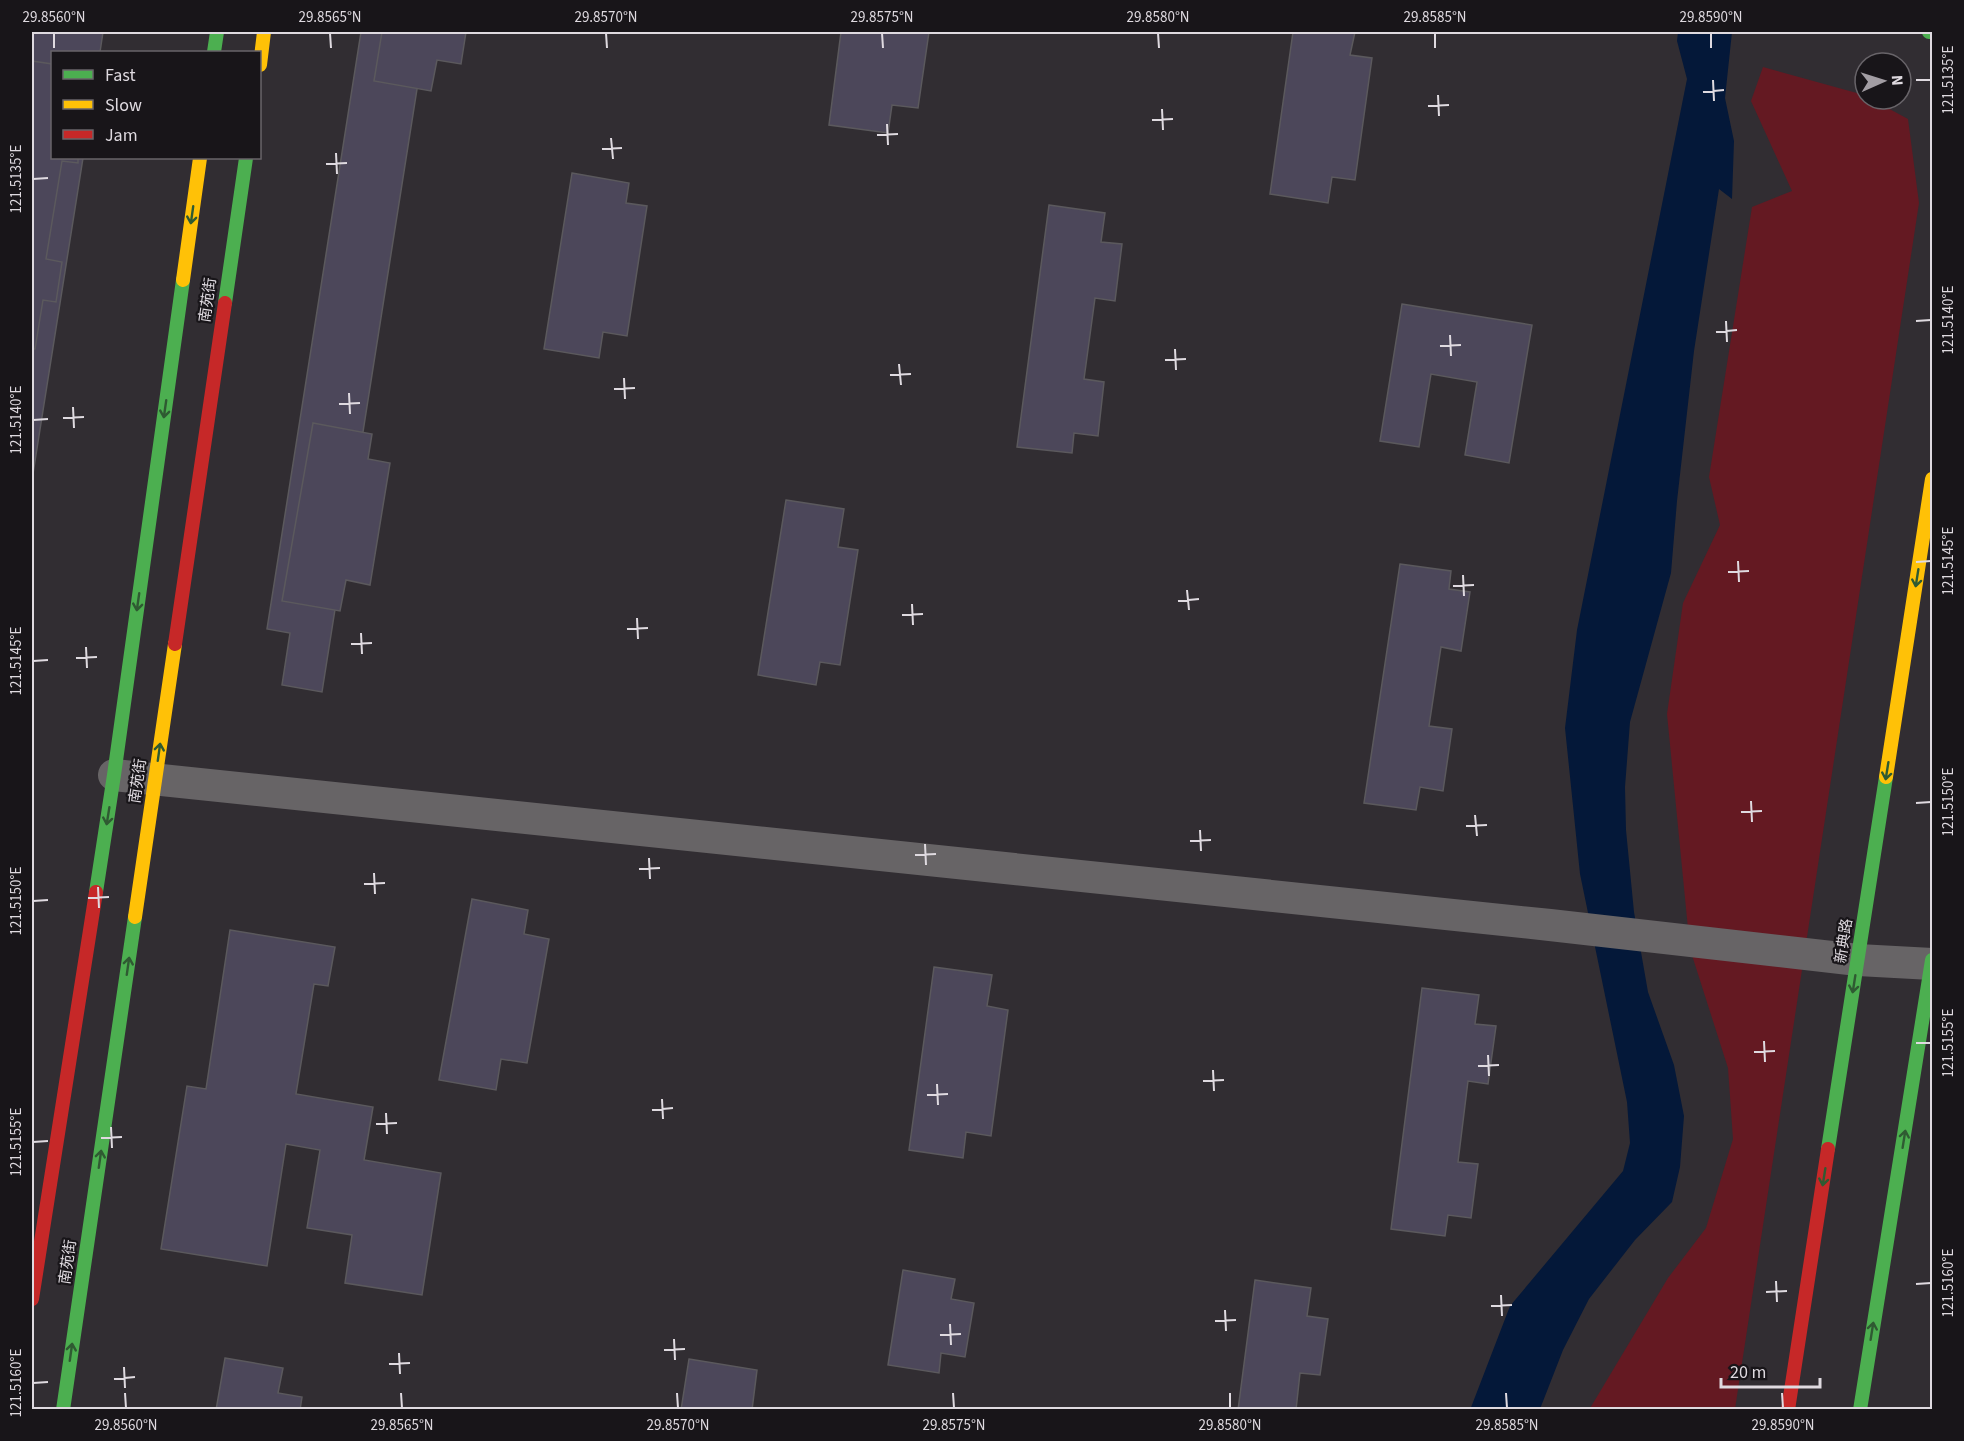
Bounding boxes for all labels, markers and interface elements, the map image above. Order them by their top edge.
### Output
text: 29.8560°N [22,7,86,28]
text: 29.8565°N [298,7,362,28]
text: 29.8570°N [574,7,638,28]
text: 29.8575°N [850,7,914,28]
text: 29.8580°N [1126,7,1190,28]
text: 29.8585°N [1403,7,1467,28]
text: 29.8590°N [1679,7,1743,28]
text: 121.5135°E [1938,46,1959,114]
legend [51,51,261,159]
north arrow [1853,51,1913,111]
text: Fast [105,63,136,88]
text: N [1886,74,1908,86]
text: Slow [105,93,142,118]
text: Jam [105,123,138,148]
text: 121.5135°E [6,145,27,213]
one-way arrow [186,205,197,225]
street label: 南苑街 [194,276,222,324]
text: 121.5140°E [1938,286,1959,354]
text: 121.5140°E [6,386,27,454]
one-way arrow [159,398,170,418]
text: 121.5145°E [1938,527,1959,595]
one-way arrow [1911,567,1922,587]
one-way arrow [132,591,143,611]
text: 121.5145°E [6,627,27,695]
one-way arrow [154,743,165,762]
street label: 南苑街 [124,757,152,805]
one-way arrow [1881,760,1892,780]
text: 121.5150°E [1938,768,1959,836]
one-way arrow [102,805,113,825]
text: 121.5150°E [6,867,27,935]
street label: 新典路 [1830,917,1858,965]
one-way arrow [122,956,133,976]
one-way arrow [1848,974,1859,993]
text: 121.5155°E [1938,1009,1959,1077]
text: 121.5155°E [6,1108,27,1176]
one-way arrow [1898,1129,1909,1149]
one-way arrow [94,1149,105,1169]
one-way arrow [1818,1166,1829,1186]
street label: 南苑街 [54,1238,82,1286]
text: 121.5160°E [1938,1249,1959,1317]
one-way arrow [1867,1322,1878,1341]
one-way arrow [66,1342,77,1362]
text: 121.5160°E [6,1349,27,1417]
scale bar [1721,1351,1820,1389]
text: 20 m [1730,1360,1766,1385]
text: 29.8560°N [94,1415,158,1436]
text: 29.8565°N [370,1415,434,1436]
text: 29.8570°N [646,1415,710,1436]
text: 29.8575°N [922,1415,986,1436]
text: 29.8580°N [1198,1415,1262,1436]
text: 29.8585°N [1475,1415,1539,1436]
text: 29.8590°N [1751,1415,1815,1436]

